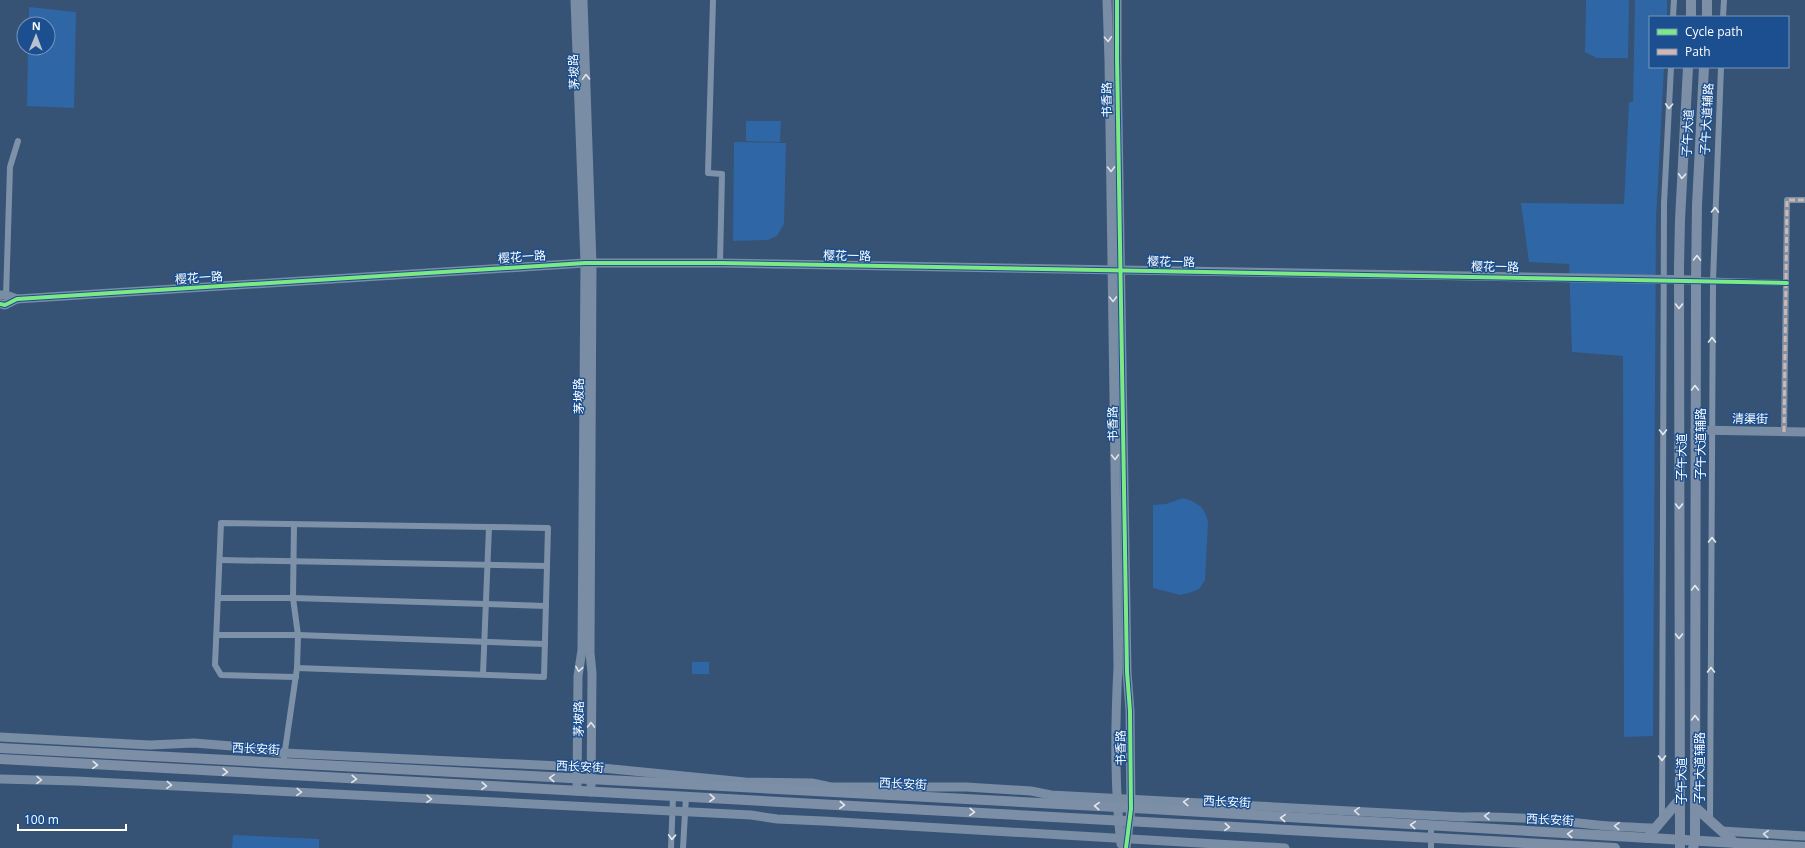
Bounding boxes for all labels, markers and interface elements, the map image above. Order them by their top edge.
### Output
north arrow [16,16,56,56]
legend [1649,16,1789,68]
text: N [32,18,41,33]
text: Cycle path [1685,23,1743,40]
one-way arrow [1104,36,1113,42]
text: Path [1685,43,1711,60]
street label: 茅坡路 [564,54,583,90]
one-way arrow [581,74,590,80]
street label: 书香路 [1098,82,1115,118]
street label: 子午大道辅路 [1696,83,1717,155]
one-way arrow [1664,103,1673,109]
street label: 子午大道 [1678,109,1697,157]
one-way arrow [1107,166,1115,172]
one-way arrow [1678,173,1687,179]
one-way arrow [1710,207,1719,213]
street label: 樱花一路 [497,246,547,267]
street label: 樱花一路 [823,247,871,264]
street label: 樱花一路 [1147,253,1195,270]
one-way arrow [1692,255,1701,261]
street label: 樱花一路 [1471,258,1519,275]
street label: 樱花一路 [174,267,224,288]
one-way arrow [1109,296,1117,302]
one-way arrow [1675,303,1683,309]
one-way arrow [1708,337,1716,343]
street label: 茅坡路 [570,378,587,414]
one-way arrow [1691,385,1699,391]
street label: 书香路 [1104,406,1121,442]
street label: 子午大道辅路 [1692,408,1709,480]
street label: 清渠街 [1732,410,1768,427]
one-way arrow [1659,429,1667,435]
street label: 子午大道 [1673,433,1690,481]
one-way arrow [1111,454,1119,460]
one-way arrow [1675,503,1683,509]
one-way arrow [1708,537,1716,543]
one-way arrow [1691,585,1699,591]
one-way arrow [1675,633,1683,639]
one-way arrow [575,666,584,672]
one-way arrow [1707,667,1715,673]
street label: 茅坡路 [570,701,587,737]
one-way arrow [1691,715,1699,721]
one-way arrow [587,722,595,728]
street label: 书香路 [1112,730,1129,766]
street label: 子午大道辅路 [1691,732,1708,804]
street label: 西长安街 [232,739,280,758]
one-way arrow [1658,755,1666,761]
street label: 西长安街 [556,757,604,776]
street label: 子午大道 [1673,757,1690,805]
one-way arrow [92,760,98,769]
one-way arrow [222,767,228,776]
one-way arrow [351,774,357,783]
one-way arrow [549,774,555,783]
street label: 西长安街 [879,774,927,793]
one-way arrow [36,776,42,784]
one-way arrow [166,781,172,790]
one-way arrow [481,781,487,790]
one-way arrow [296,788,302,796]
street label: 西长安街 [1203,792,1251,811]
one-way arrow [425,794,432,803]
one-way arrow [709,794,715,803]
one-way arrow [1183,798,1189,806]
one-way arrow [839,800,845,809]
one-way arrow [1094,802,1100,811]
scale bar [18,806,126,832]
one-way arrow [969,807,975,816]
one-way arrow [1354,807,1360,815]
street label: 西长安街 [1526,810,1574,829]
text: 100 m [24,811,59,828]
one-way arrow [1484,812,1490,820]
one-way arrow [1280,814,1286,822]
one-way arrow [1410,821,1416,830]
one-way arrow [1614,821,1620,830]
one-way arrow [1224,823,1230,831]
one-way arrow [1763,829,1769,838]
one-way arrow [1567,830,1573,839]
one-way arrow [668,834,676,840]

